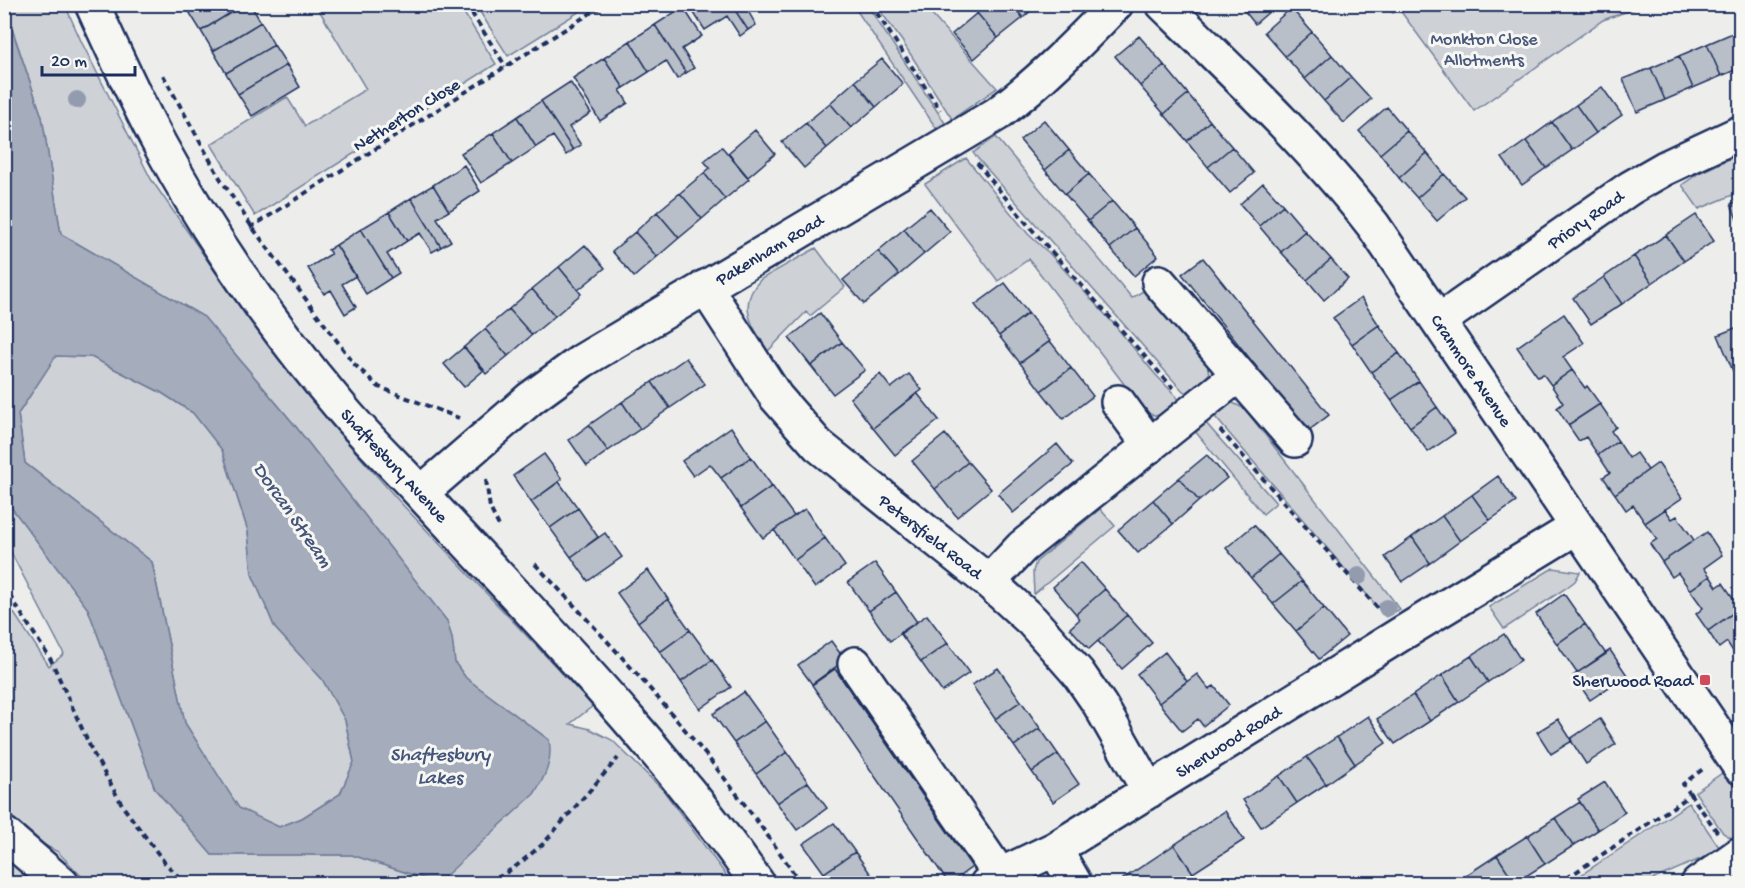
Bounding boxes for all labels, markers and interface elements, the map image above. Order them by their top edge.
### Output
park label: Monkton Close Allotments [1431,30,1538,72]
scale bar [42,39,135,77]
text: 20 m [51,52,87,73]
street label: Netherton Close [350,74,465,157]
street label: Priory Road [1543,186,1630,256]
street label: Pakenham Road [712,210,829,292]
street label: Cranmore Avenue [1425,311,1516,432]
street label: Shaftesbury Avenue [335,405,452,529]
water label: Dorcan Stream [246,459,336,574]
street label: Petersfield Road [873,490,987,586]
place label: Sherwood Road [1573,672,1694,693]
marker: Sherwood Road [1698,673,1712,687]
street label: Sherwood Road [1173,702,1287,784]
water label: Shaftesbury Lakes [390,745,491,791]

